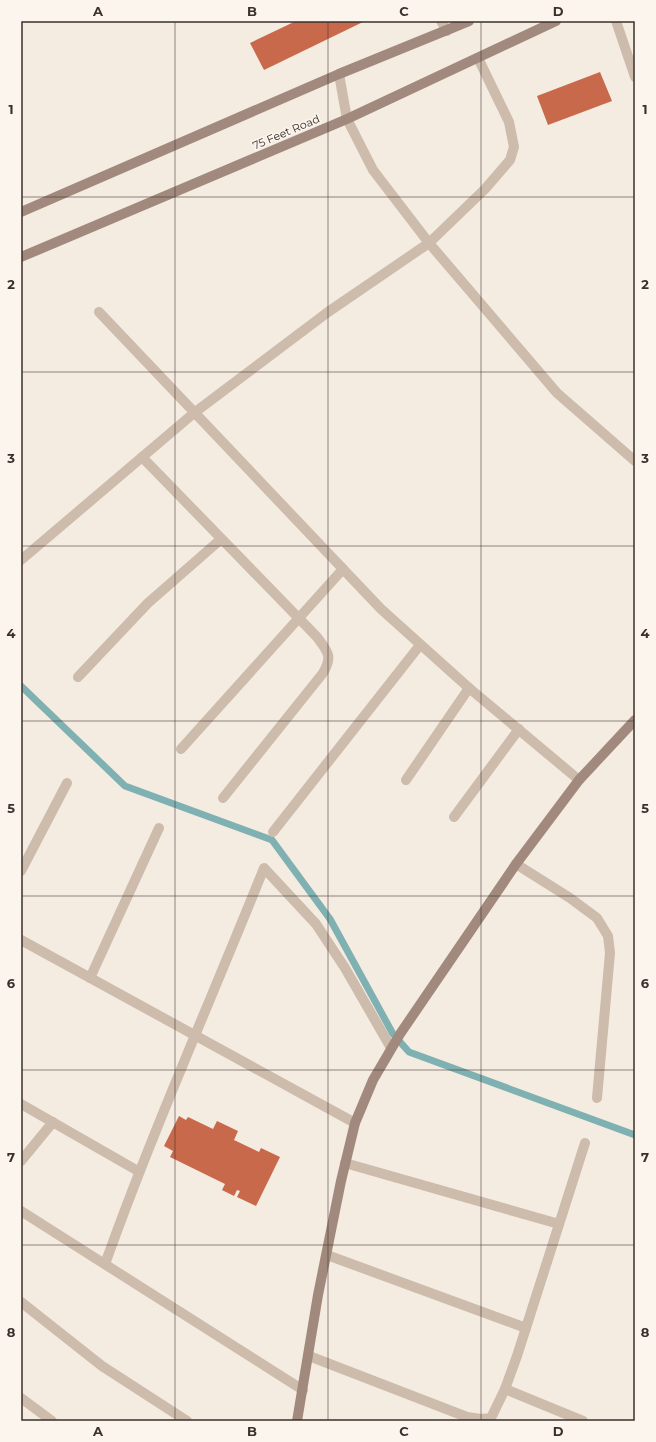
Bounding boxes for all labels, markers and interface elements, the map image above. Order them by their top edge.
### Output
text: A [92,3,104,19]
text: B [247,3,257,19]
text: C [399,3,409,19]
text: D [553,3,564,19]
text: 1 [8,101,14,117]
text: 1 [642,101,648,117]
street label: 75 Feet Road [250,112,322,152]
text: 2 [7,276,15,292]
text: 2 [641,276,649,292]
text: 3 [6,450,15,466]
text: 3 [640,450,649,466]
text: 4 [7,625,16,641]
text: 4 [641,625,650,641]
text: 5 [7,800,15,816]
text: 5 [641,800,649,816]
text: 6 [7,975,16,991]
text: 6 [641,975,650,991]
text: 7 [7,1149,15,1165]
text: 7 [641,1149,649,1165]
text: 8 [7,1324,16,1340]
text: 8 [641,1324,650,1340]
text: A [92,1423,104,1439]
text: B [247,1423,257,1439]
text: C [399,1423,409,1439]
text: D [553,1423,564,1439]

